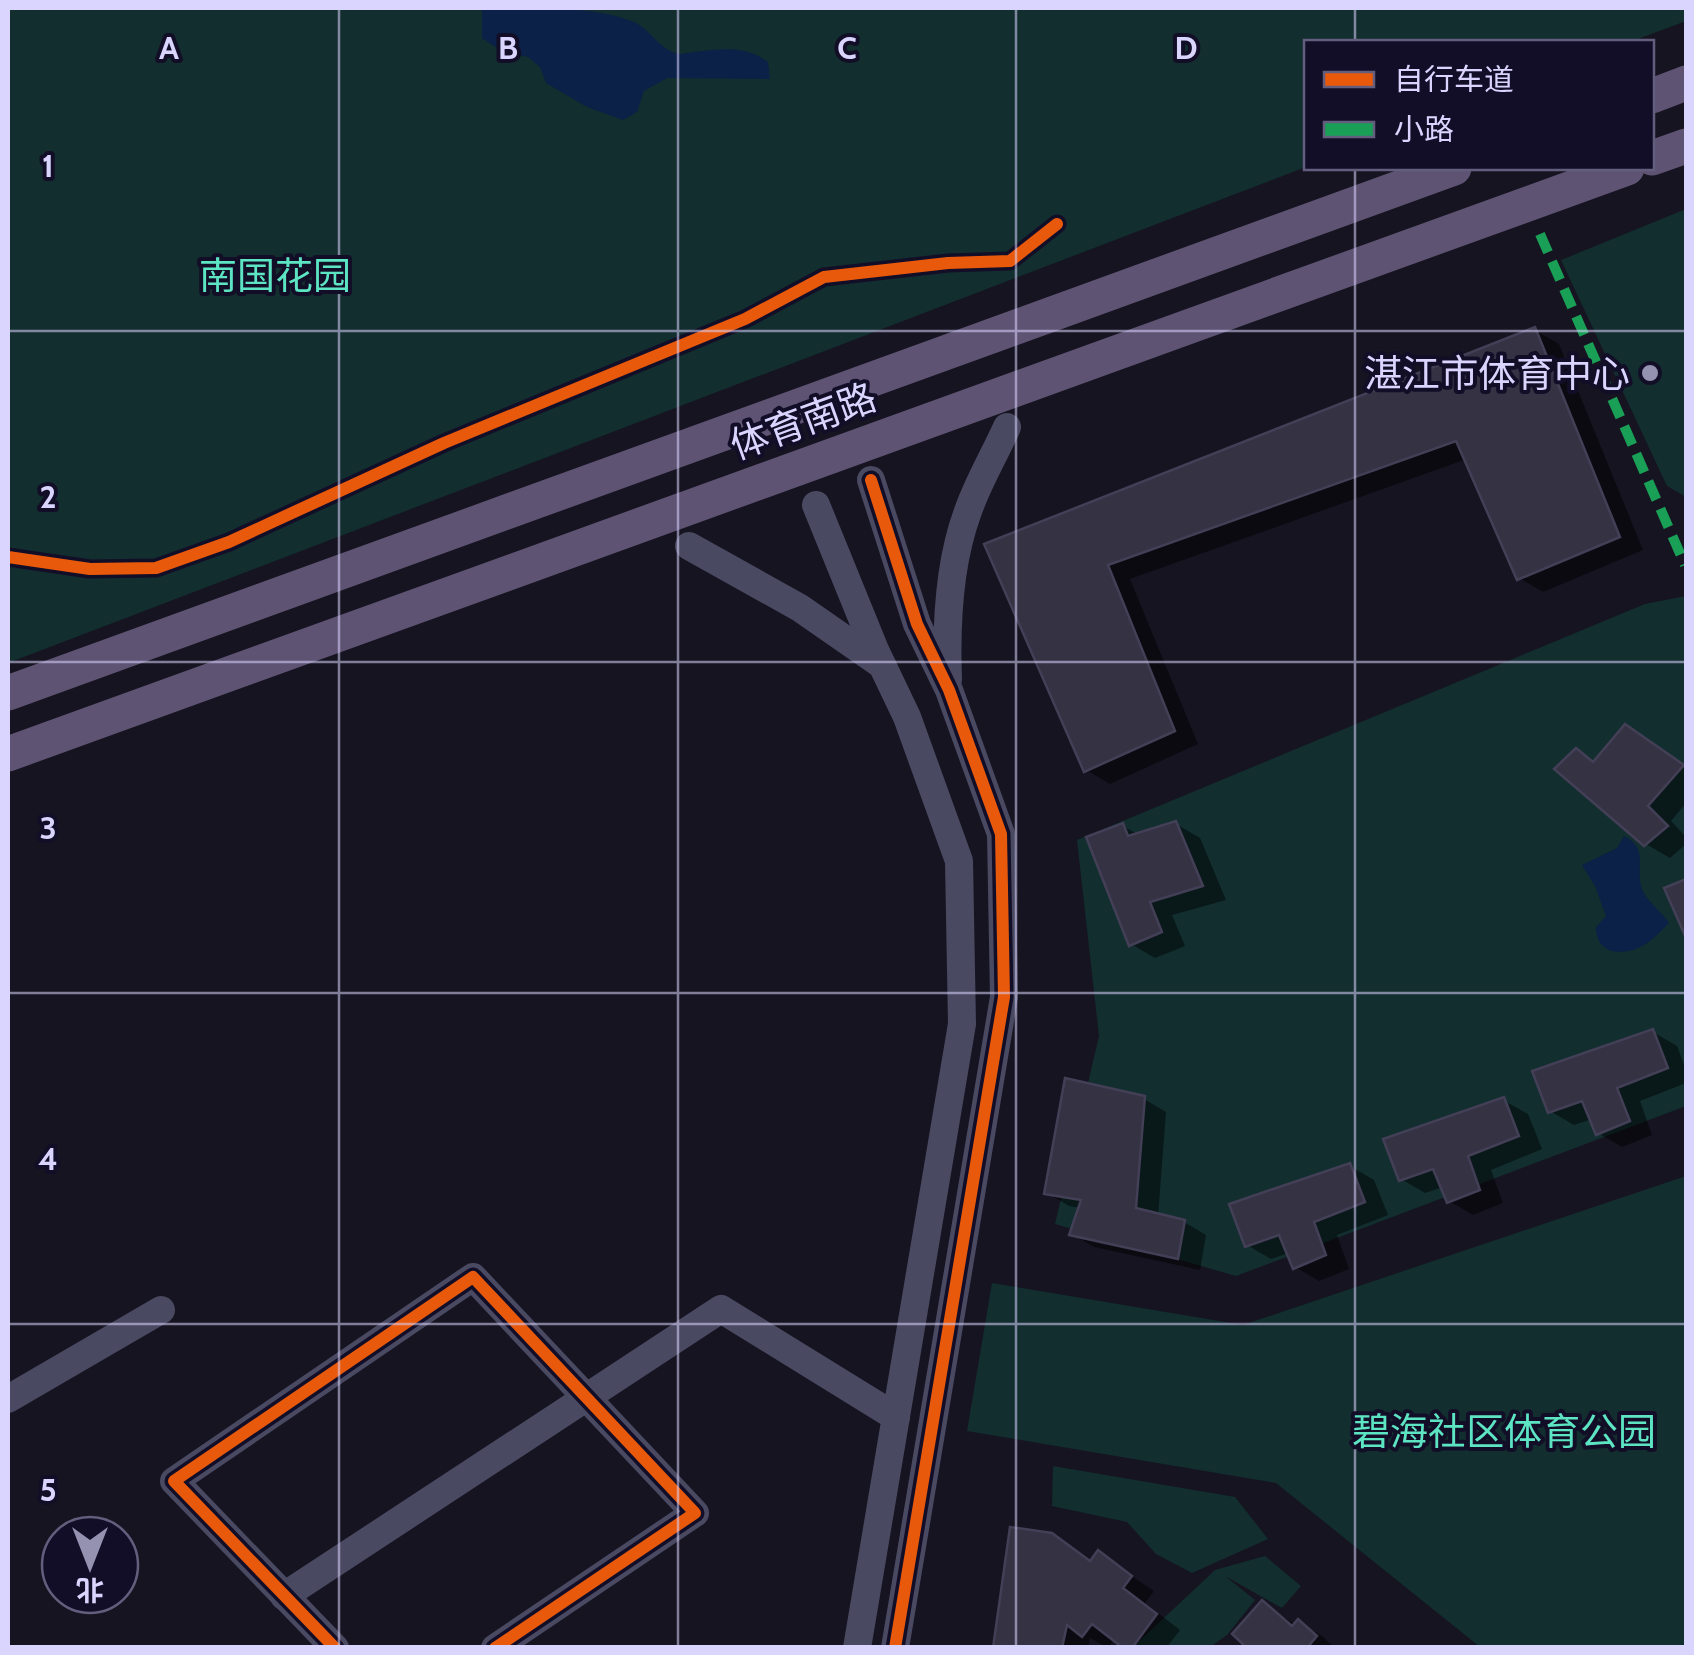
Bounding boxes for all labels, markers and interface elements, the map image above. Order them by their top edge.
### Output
text: A [159,28,179,67]
text: B [498,28,518,67]
text: C [837,28,857,67]
text: D [1174,28,1198,67]
legend [1304,40,1654,170]
text: 自行车道 [1394,61,1514,98]
text: 小路 [1394,111,1454,148]
text: 1 [42,146,54,185]
park label: 南国花园 [199,252,351,299]
place label: 湛江市体育中心 [1364,350,1630,397]
marker: 湛江市体育中心 [1639,362,1661,384]
street label: 体育南路 [724,373,882,469]
text: 2 [40,477,56,516]
text: 3 [39,808,57,847]
text: 4 [38,1139,58,1178]
park label: 碧海社区体育公园 [1352,1408,1656,1455]
text: 5 [39,1470,57,1509]
north arrow [40,1515,140,1615]
text: 北 [76,1573,104,1607]

